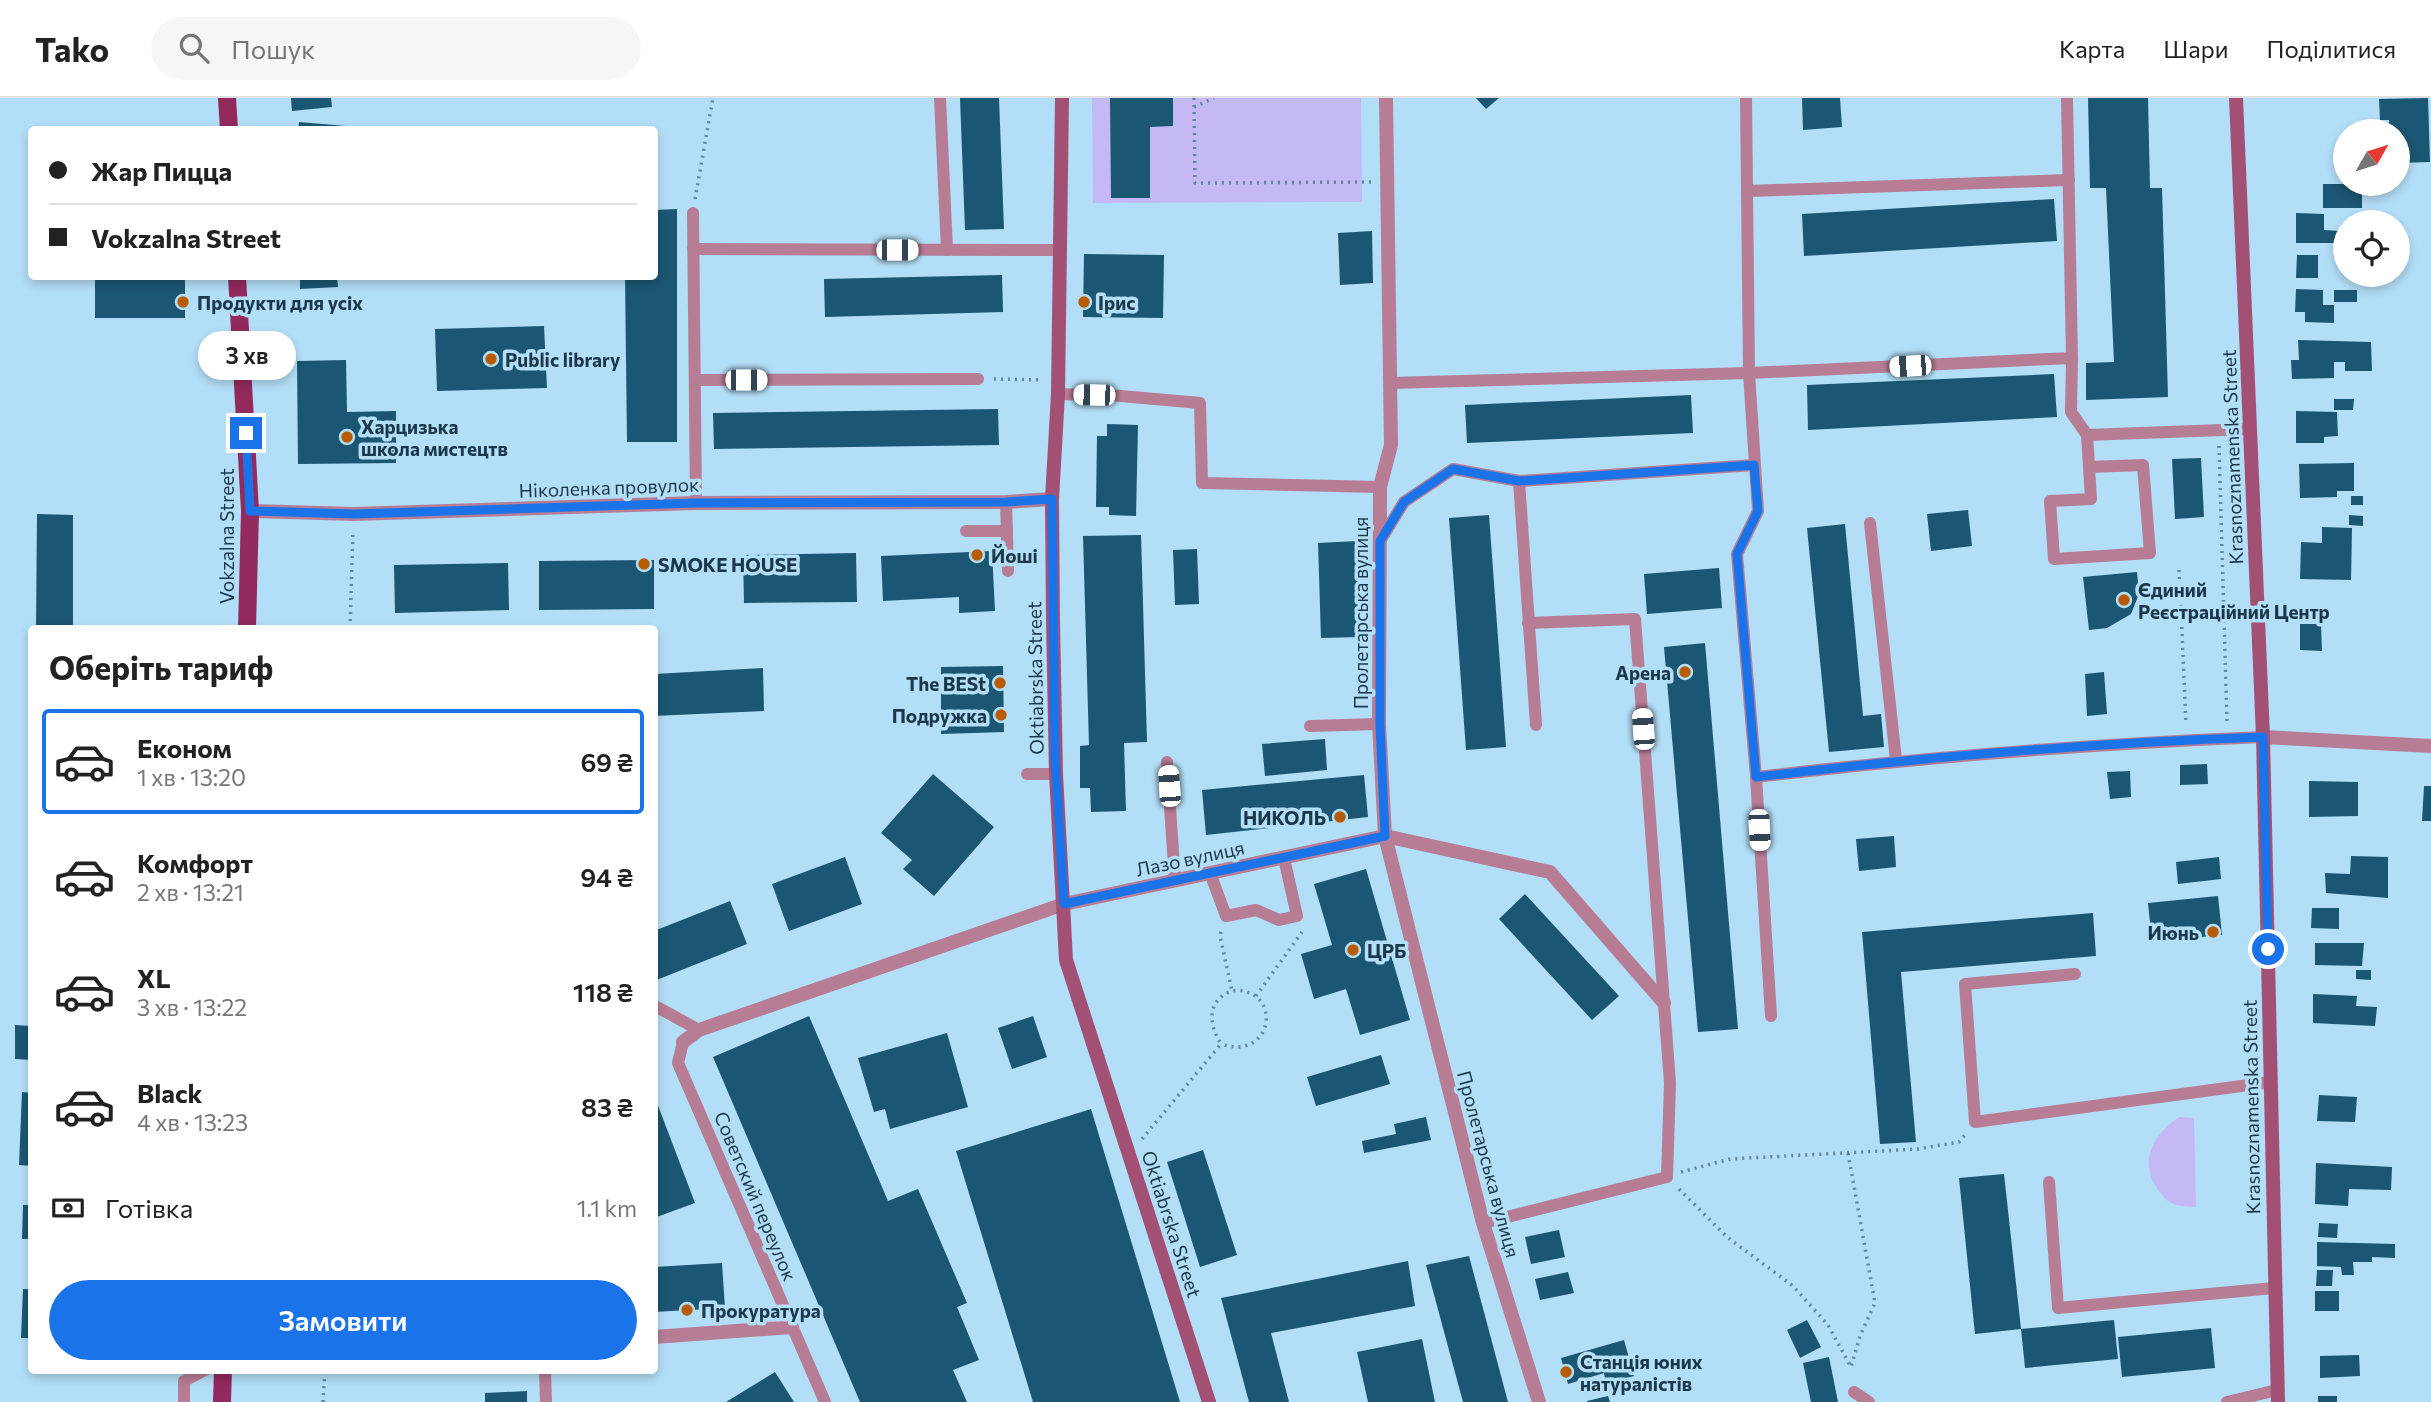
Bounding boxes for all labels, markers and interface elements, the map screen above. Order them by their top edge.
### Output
search box [151,17,641,80]
text: Tako [35,28,109,69]
icon: search [175,29,213,67]
text: Пошук [231,33,315,64]
text: Карта [2059,34,2125,63]
text: Шари [2163,34,2229,63]
text: Поділитися [2267,34,2396,63]
north arrow [2333,119,2410,196]
map controls [2333,119,2410,287]
text: Жар Пицца [91,155,232,186]
button: locate [2333,210,2410,287]
text: Vokzalna Street [91,222,281,253]
car [877,240,919,261]
place label: Продукти для усіх [197,291,363,314]
place label: Ірис [1098,291,1135,314]
marker: Продукти для усіх [175,294,191,310]
marker: Ірис [1076,294,1092,310]
callout: 3 хв [197,331,295,380]
text: 3 хв [226,341,268,369]
place label: Public library [505,348,621,371]
street label: Krasnoznamenska Street [2217,349,2247,565]
marker: Public library [483,351,499,367]
car [1889,354,1932,378]
car [726,370,768,391]
car [1073,384,1116,406]
place label: Харцизька школа мистецтв [361,415,508,460]
route end [230,417,262,449]
marker: Харцизька школа мистецтв [339,429,355,445]
street label: Vokzalna Street [215,468,238,604]
street label: Ніколенка провулок [518,472,700,502]
street label: Пролетарська вулиця [1349,517,1372,709]
place label: Йоші [991,544,1038,567]
marker: Йоші [969,547,985,563]
place label: SMOKE HOUSE [658,553,797,576]
marker: SMOKE HOUSE [636,556,652,572]
place label: Єдиний Реєстраційний Центр [2138,578,2330,623]
marker: Єдиний Реєстраційний Центр [2116,592,2132,608]
street label: Oktiabrska Street [1022,601,1048,755]
text: Оберіть тариф [49,647,273,687]
place label: Арена [1615,661,1671,684]
marker: Арена [1677,664,1693,680]
place label: The BESt [906,672,986,695]
marker: The BESt [992,675,1008,691]
place label: Подружка [892,704,987,727]
marker: Подружка [993,707,1009,723]
car [1632,707,1655,751]
icon: car [53,730,116,793]
text: Економ [137,732,232,763]
text: 69 ₴ [580,746,633,777]
text: 1 хв · 13:20 [137,763,246,791]
car [1158,764,1181,808]
place label: НИКОЛЬ [1243,806,1326,829]
car [1748,808,1771,852]
marker: НИКОЛЬ [1332,809,1348,825]
street label: Лазо вулиця [1134,835,1246,881]
icon: car [53,845,116,908]
text: Комфорт [137,847,253,878]
text: 94 ₴ [580,861,633,892]
text: 2 хв · 13:21 [137,878,244,906]
place label: Июнь [2148,921,2199,944]
marker: Июнь [2205,924,2221,940]
route start [2252,933,2284,965]
place label: ЦРБ [1367,939,1406,962]
marker: ЦРБ [1345,942,1361,958]
icon: car [53,960,116,1023]
text: XL [137,962,171,993]
text: 118 ₴ [573,976,633,1007]
text: 3 хв · 13:22 [137,993,247,1021]
street label: Krasnoznamenska Street [2238,999,2264,1215]
street label: Пролетарська вулиця [1453,1068,1525,1260]
icon: car [53,1075,116,1138]
text: Black [137,1077,203,1108]
text: 83 ₴ [581,1091,633,1122]
text: 4 хв · 13:23 [137,1108,248,1136]
street label: Советский переулок [710,1108,802,1284]
street label: Oktiabrska Street [1137,1148,1207,1301]
icon: cash [49,1189,87,1227]
text: Готівка [105,1192,193,1223]
text: 1.1 km [577,1194,637,1222]
button: Замовити [49,1280,637,1360]
place label: Прокуратура [701,1299,821,1322]
marker: Прокуратура [679,1302,695,1318]
place label: Станція юних натуралістів [1580,1350,1703,1395]
marker: Станція юних натуралістів [1558,1364,1574,1380]

